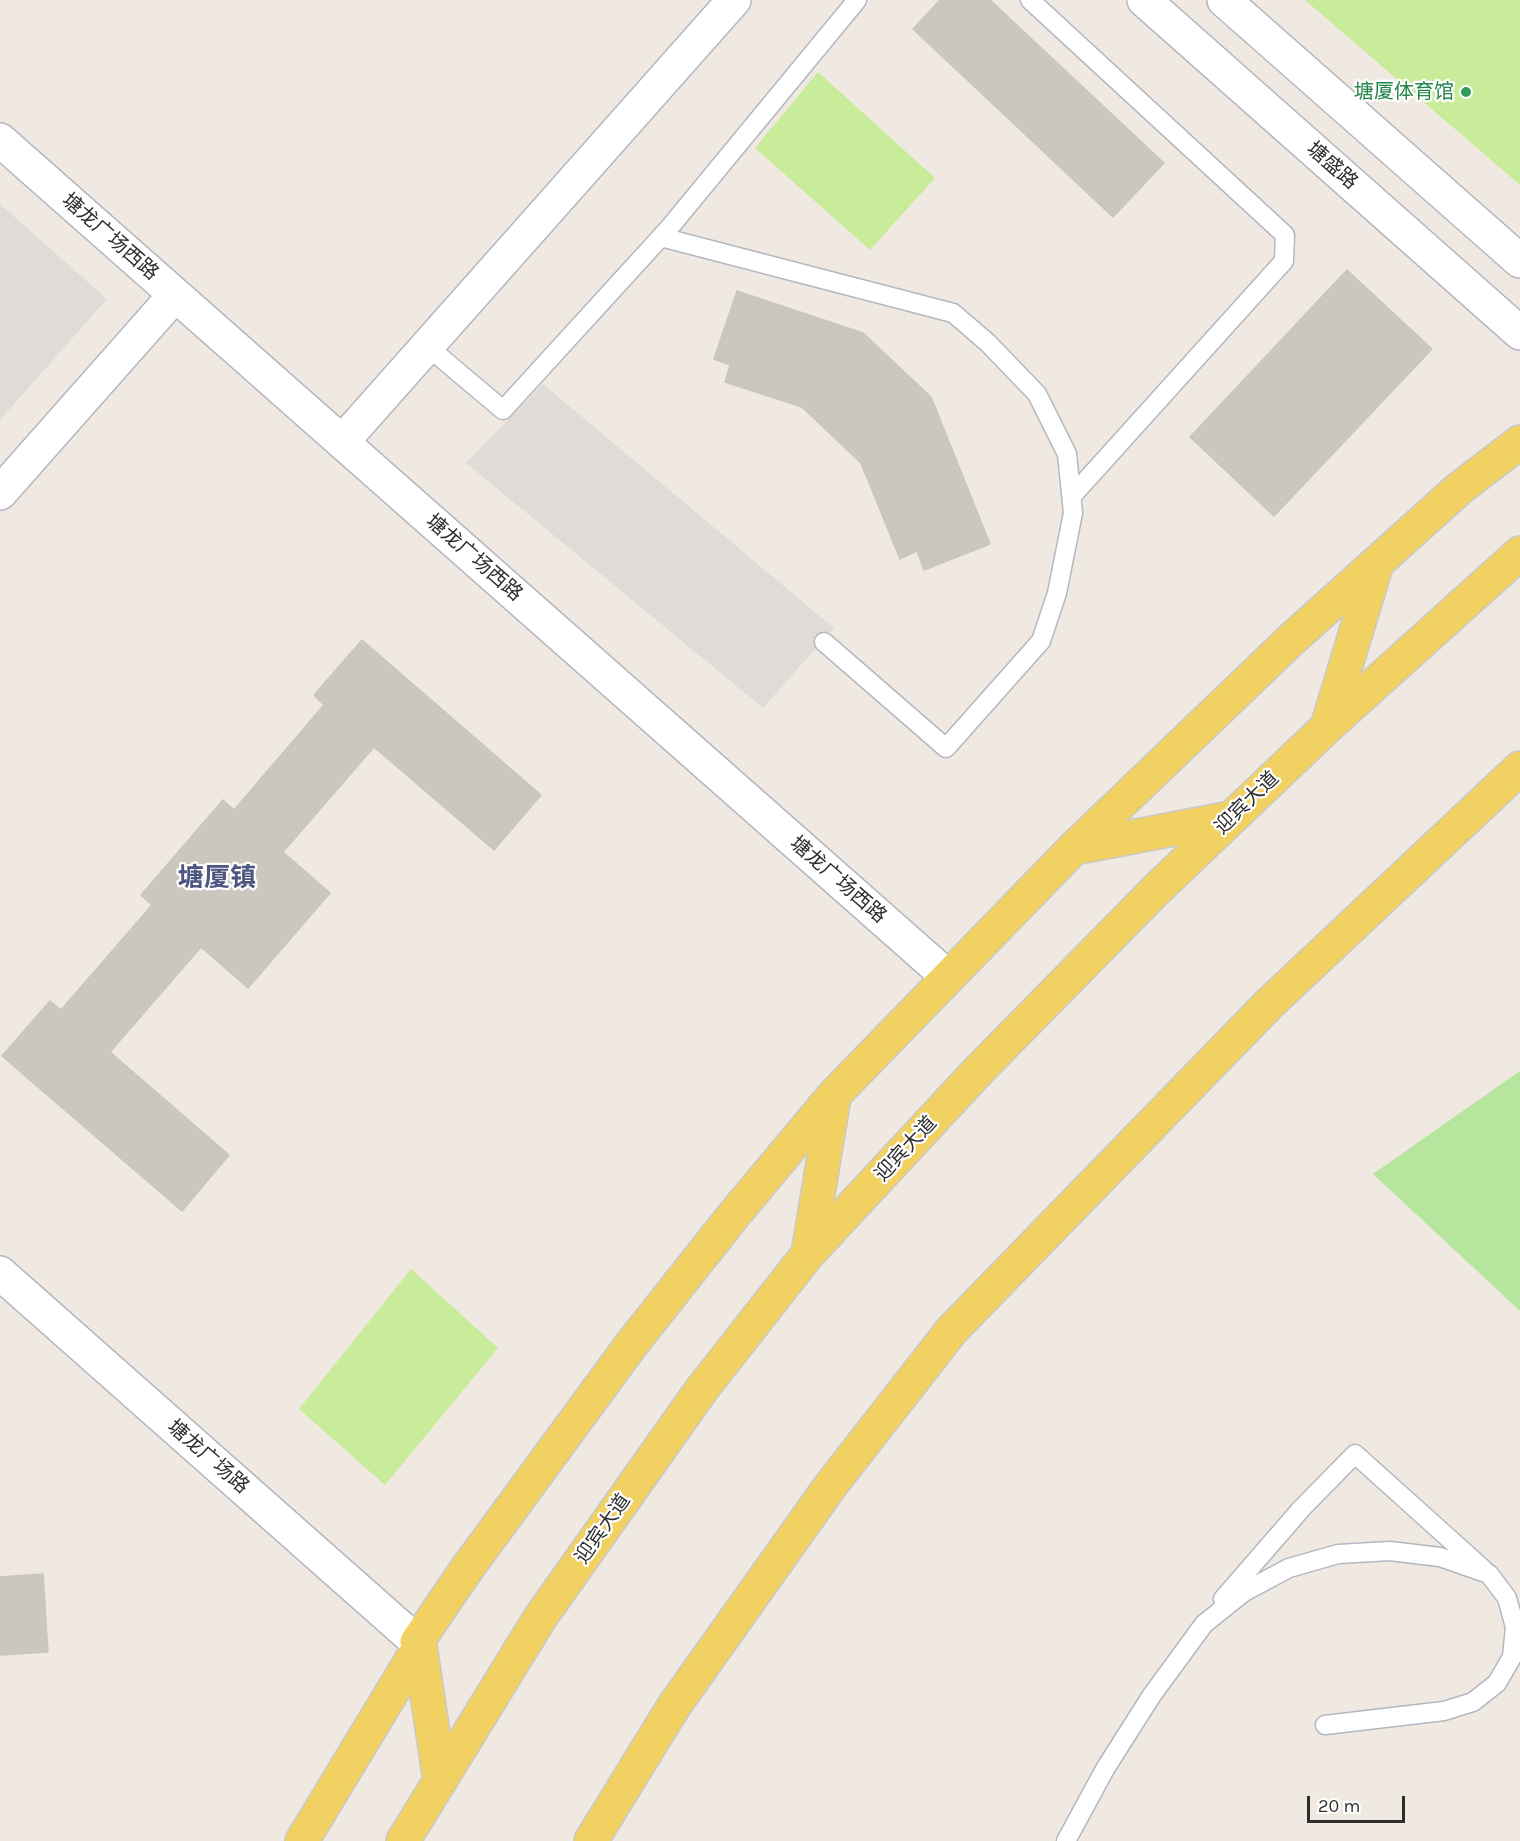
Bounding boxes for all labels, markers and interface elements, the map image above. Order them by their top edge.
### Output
place label: 塘厦体育馆 [1354,80,1454,104]
marker: 塘厦体育馆 [1459,85,1473,99]
street label: 塘盛路 [1301,137,1363,195]
street label: 塘龙广场西路 [57,189,163,285]
street label: 塘龙广场西路 [421,510,527,606]
street label: 迎宾大道 [1210,767,1284,839]
street label: 塘龙广场西路 [785,832,891,928]
district label: 塘厦镇 [178,863,256,895]
street label: 迎宾大道 [870,1112,942,1186]
street label: 塘龙广场路 [162,1415,254,1499]
street label: 迎宾大道 [570,1489,636,1569]
scale bar [1310,1784,1408,1822]
text: 20 m [1318,1795,1360,1817]

